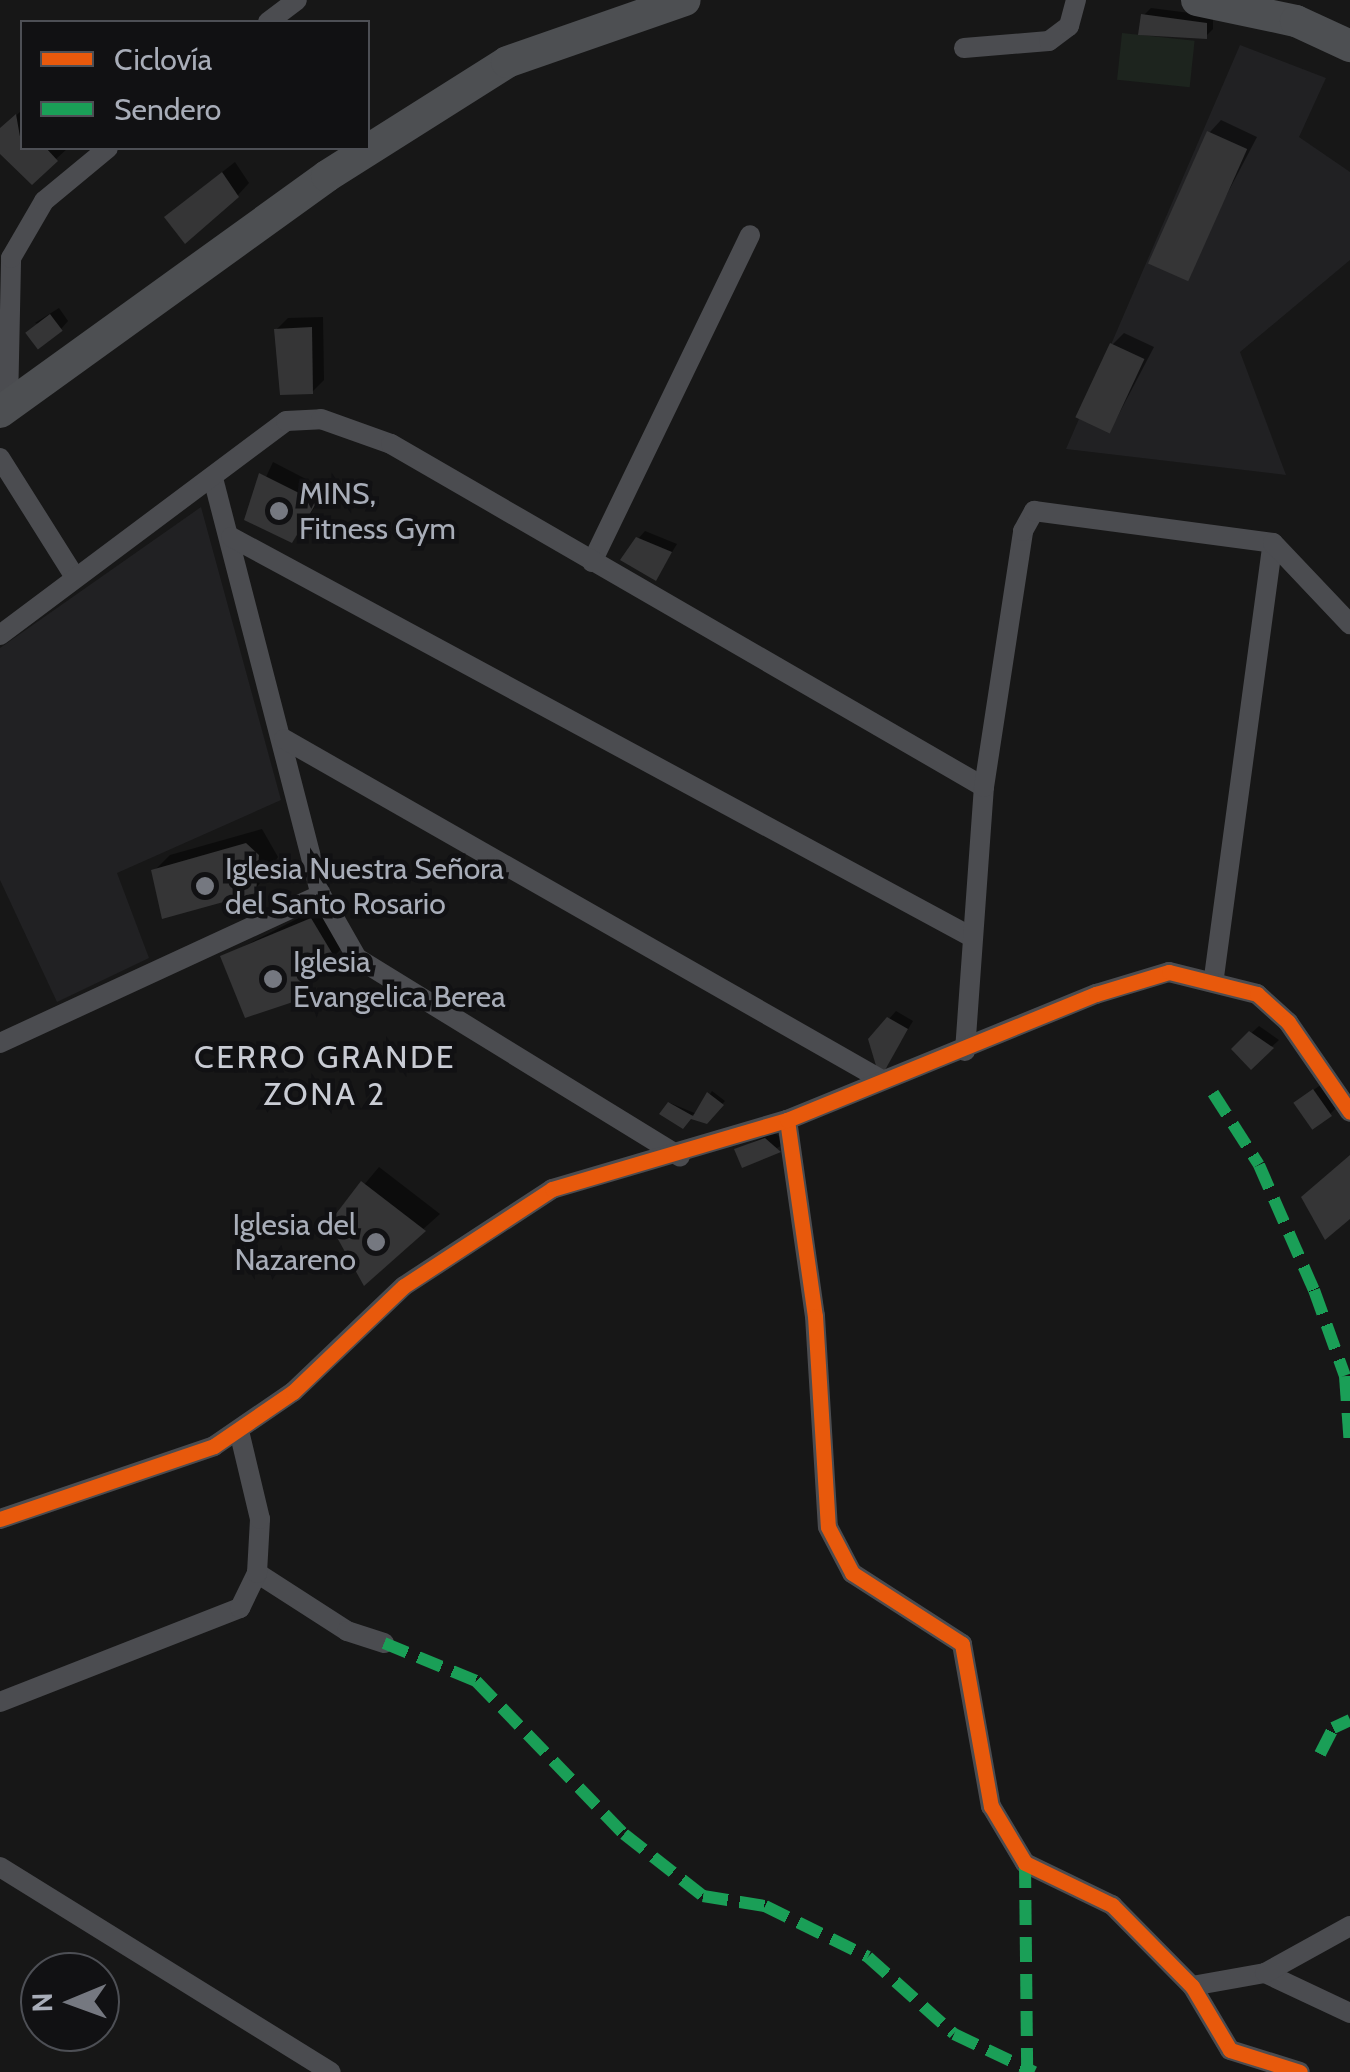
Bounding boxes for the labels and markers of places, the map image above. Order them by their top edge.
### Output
place label: MINS, Fitness Gym [299,476,456,546]
marker: MINS, Fitness Gym [268,500,290,522]
place label: Iglesia Nuestra Señora del Santo Rosario [225,851,504,922]
marker: Iglesia Nuestra Señora del Santo Rosario [194,875,216,897]
place label: Iglesia Evangelica Berea [293,944,506,1014]
marker: Iglesia Evangelica Berea [262,968,284,990]
place label: Iglesia del Nazareno [233,1207,356,1278]
marker: Iglesia del Nazareno [365,1231,387,1253]

